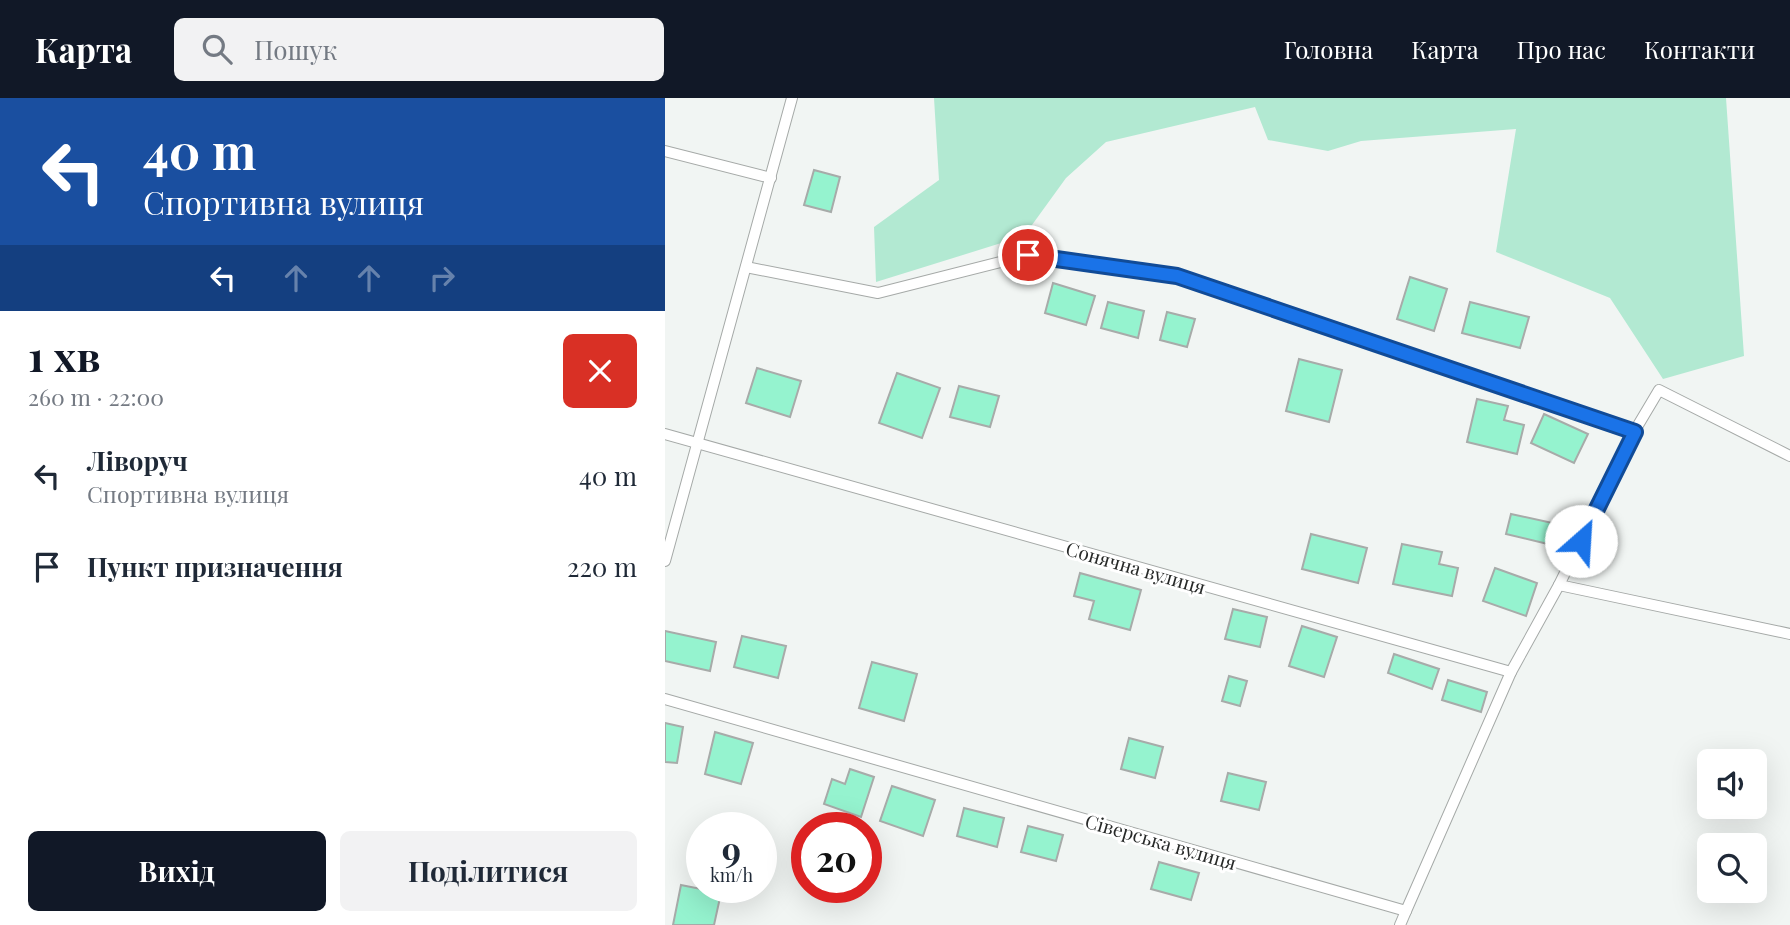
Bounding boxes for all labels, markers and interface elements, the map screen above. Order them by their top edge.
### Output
search box [174,18,664,81]
text: Карта [35,27,132,71]
icon: search [198,30,236,68]
text: Пошук [254,32,337,67]
text: Головна [1284,33,1373,65]
text: Карта [1411,33,1479,65]
text: Про нас [1517,33,1606,65]
text: Контакти [1644,33,1755,65]
text: 40 m [143,117,256,182]
icon: left [28,126,119,217]
text: Спортивна вулиця [143,180,424,223]
pin [998,225,1058,285]
icon: arrive [1009,236,1047,274]
icon: left [204,259,242,297]
icon: ahead [277,259,315,297]
icon: ahead [350,259,388,297]
icon: right [423,259,461,297]
text: 1 хв [28,327,100,383]
button: close [563,334,637,408]
text: 260 m · 22:00 [28,381,164,412]
text: Ліворуч [87,443,188,478]
icon: left [28,457,66,495]
text: 40 m [579,458,637,493]
text: Спортивна вулиця [87,478,289,509]
position arrow [1544,504,1618,578]
street label: Сонячна вулиця [1063,535,1209,599]
icon: arrive [28,548,66,586]
text: Пункт призначення [87,549,343,584]
text: 220 m [567,549,637,584]
map controls [1697,749,1767,903]
button: sound [1697,749,1767,819]
street label: Сіверська вулиця [1082,807,1240,875]
speed limit sign: 20 [791,812,882,903]
text: 9 [722,825,741,872]
button: Вихід [28,831,326,911]
button: Поділитися [340,831,637,911]
button: search [1697,833,1767,903]
text: km/h [710,863,753,887]

